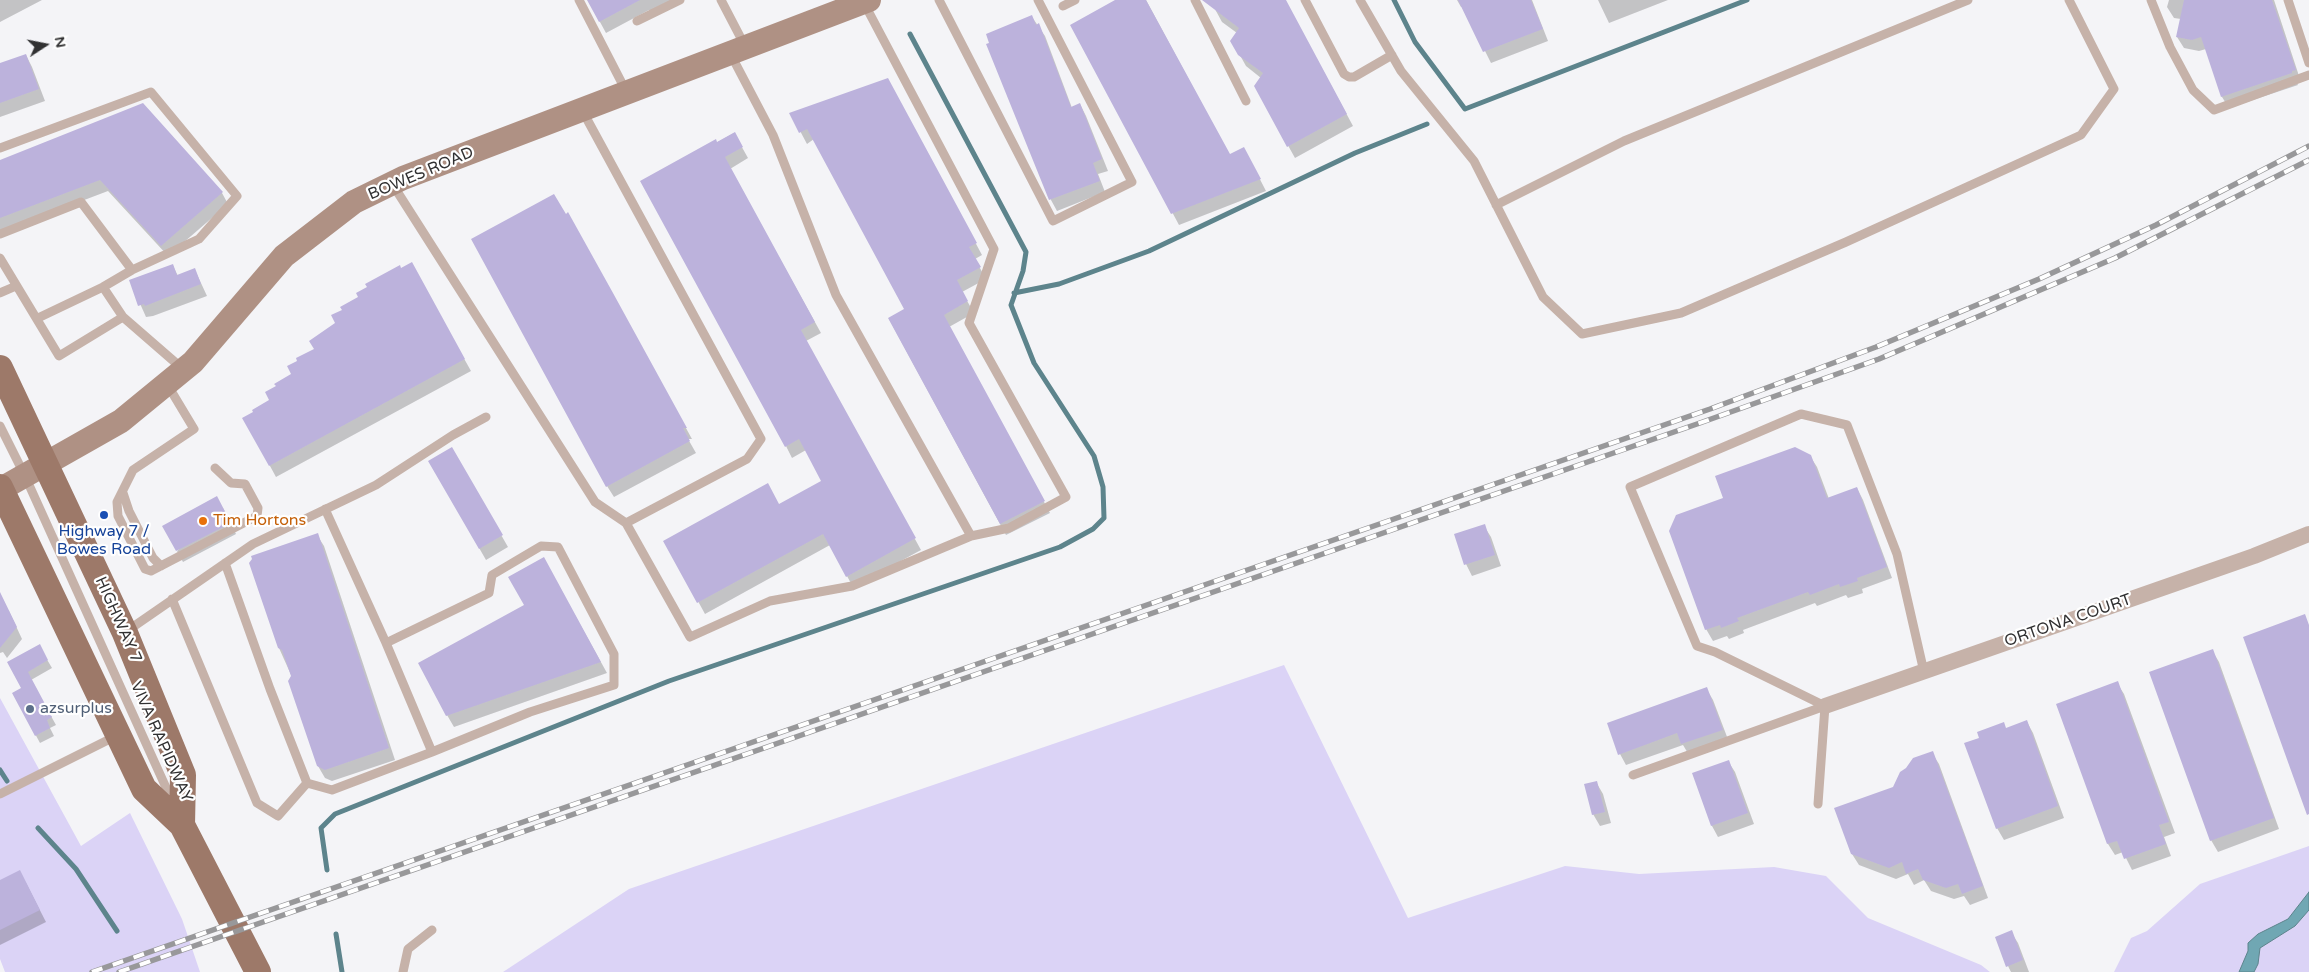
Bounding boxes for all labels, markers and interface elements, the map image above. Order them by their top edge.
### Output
north arrow [20,20,70,70]
text: N [51,35,70,49]
street label: BOWES ROAD [365,143,477,205]
marker: Highway 7 / Bowes Road [98,509,110,521]
place label: Tim Hortons [213,511,306,531]
marker: Tim Hortons [197,515,209,527]
place label: Highway 7 / Bowes Road [57,522,151,560]
street label: HIGHWAY 7 [90,574,146,666]
street label: ORTONA COURT [2002,590,2134,652]
street label: VIVA RAPIDWAY [126,679,196,805]
place label: azsurplus [40,699,112,719]
marker: azsurplus [24,703,36,715]

